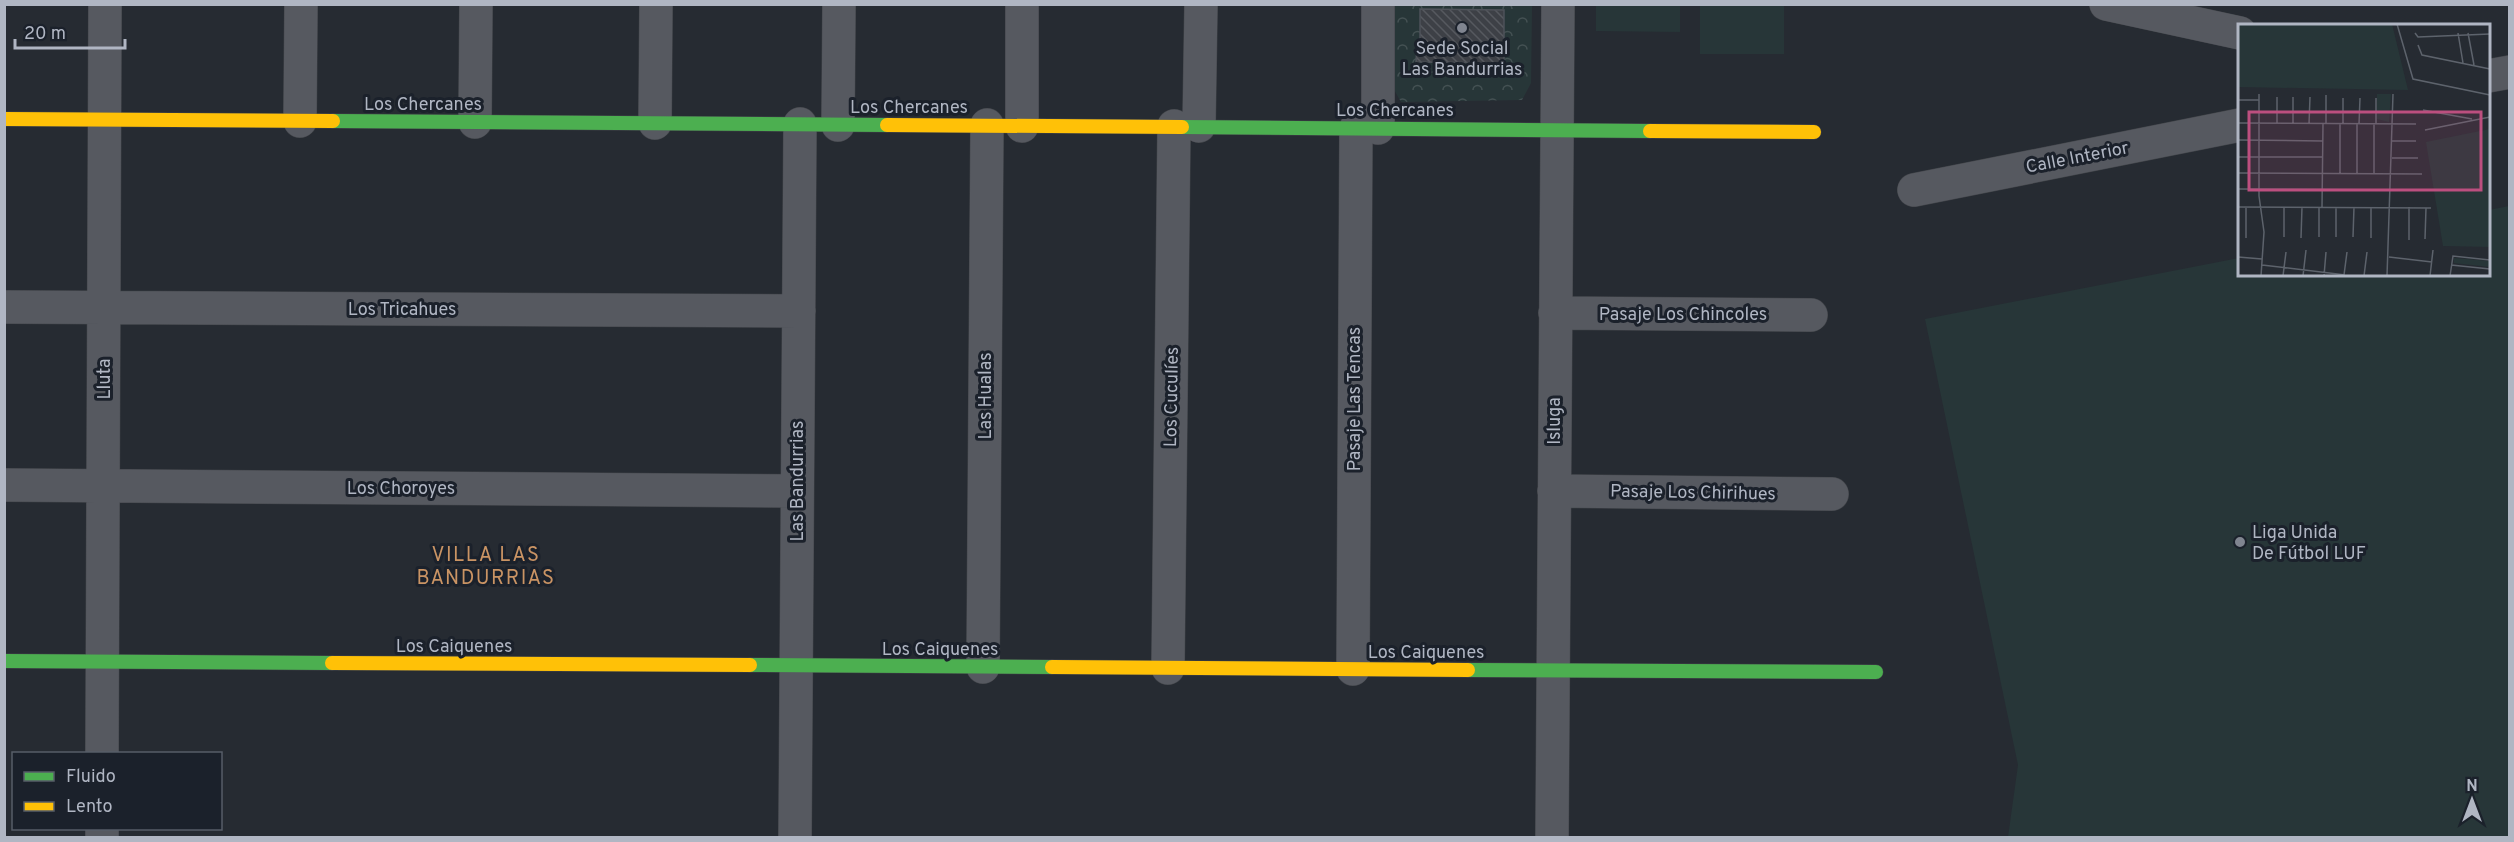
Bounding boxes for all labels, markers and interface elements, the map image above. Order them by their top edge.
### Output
scale bar [15,12,124,50]
marker: Sede Social Las Bandurrias [1455,21,1469,35]
text: 20 m [24,23,66,46]
inset map [2238,24,2490,276]
place label: Sede Social Las Bandurrias [1402,38,1522,82]
street label: Los Chercanes [364,94,482,117]
street label: Los Chercanes [850,97,968,120]
street label: Los Chercanes [1336,100,1454,123]
street label: Calle Interior [2024,137,2131,180]
street label: Los Tricahues [348,299,456,322]
street label: Pasaje Los Chincoles [1599,304,1767,327]
street label: Pasaje Las Tencas [1344,327,1367,471]
street label: Los Cuculíes [1160,347,1185,447]
street label: Las Hualas [975,352,998,440]
street label: Lluta [94,358,117,400]
street label: Isluga [1544,397,1567,445]
street label: Las Bandurrias [787,421,810,541]
street label: Los Choroyes [347,478,455,501]
street label: Pasaje Los Chirihues [1610,481,1776,506]
place label: Liga Unida De Fútbol LUF [2252,522,2366,566]
marker: Liga Unida De Fútbol LUF [2233,535,2247,549]
district label: VILLA LAS BANDURRIAS [416,543,556,592]
street label: Los Caiquenes [396,636,512,659]
street label: Los Caiquenes [882,639,998,662]
street label: Los Caiquenes [1368,642,1484,665]
legend [12,752,222,830]
text: Fluido [66,766,116,789]
north arrow [2442,770,2502,830]
text: N [2466,777,2478,797]
text: Lento [66,796,112,819]

